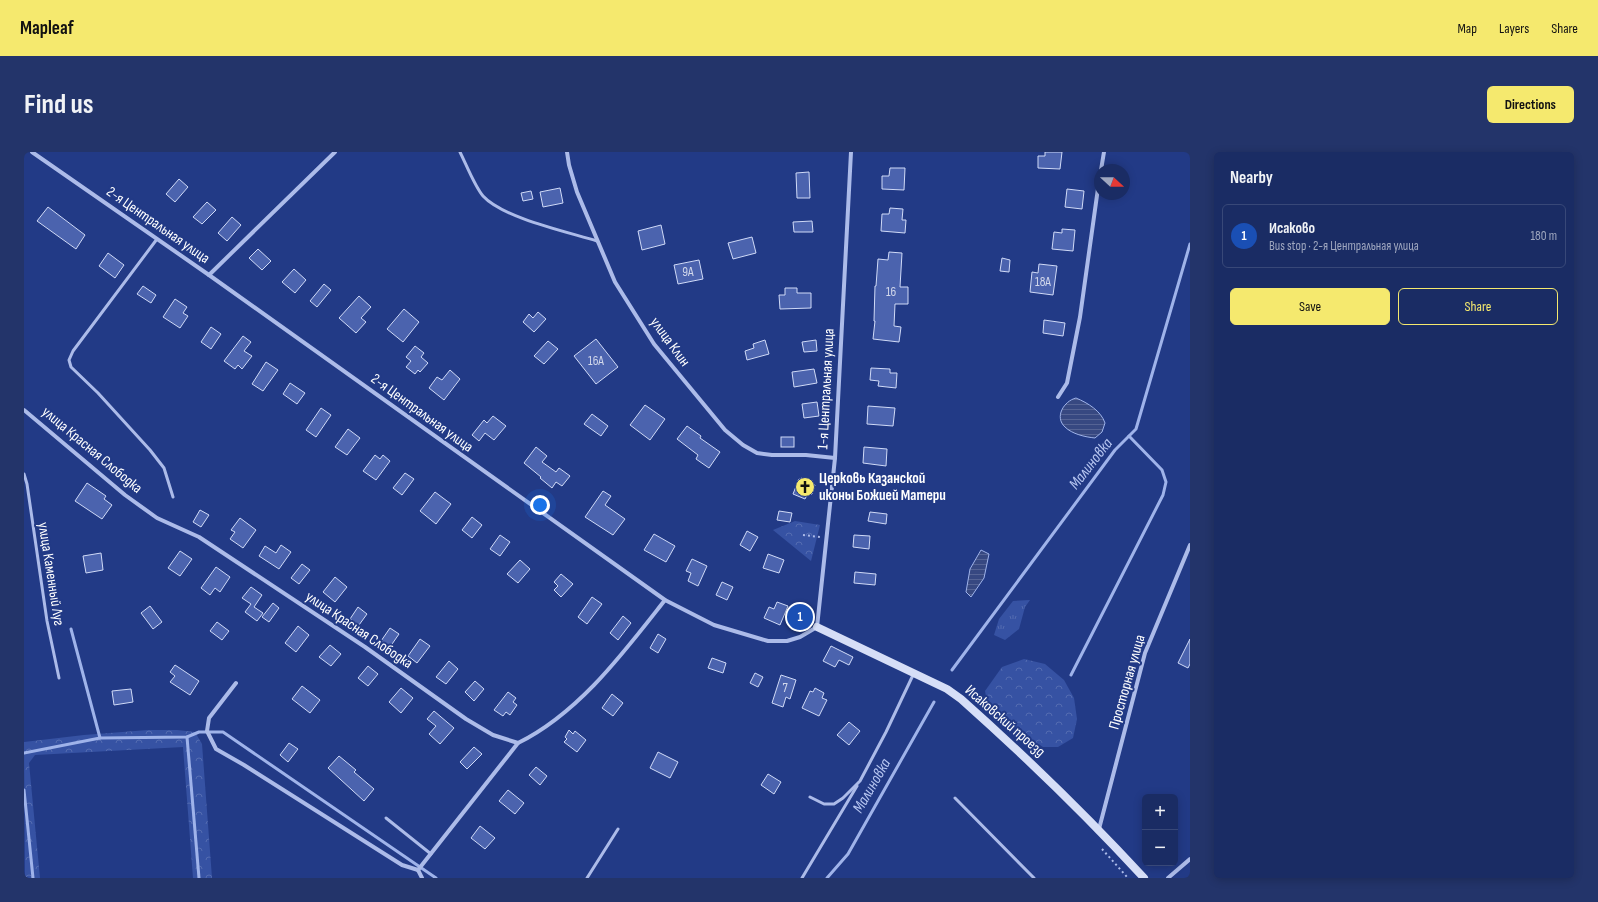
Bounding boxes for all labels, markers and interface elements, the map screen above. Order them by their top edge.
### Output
text: Mapleaf [20,17,74,40]
text: Map [1457,20,1477,37]
text: Layers [1499,20,1529,37]
text: Share [1551,20,1578,37]
button: Directions [1487,86,1574,123]
text: Find us [24,88,93,121]
north arrow [1094,164,1130,200]
text: Nearby [1230,168,1273,188]
street label: 2-я Центральная улица [103,182,214,268]
text: Исаково [1269,219,1315,238]
text: 1 [1241,228,1247,244]
text: 180 m [1531,228,1557,244]
text: Bus stop · 2-я Центральная улица [1269,238,1419,254]
house number: 9А [682,264,694,280]
house number: 18А [1035,274,1051,290]
house number: 16 [886,284,896,300]
button: Save [1230,288,1390,325]
button: Share [1398,288,1558,325]
street label: улица Клин [646,314,694,370]
street label: 1-я Центральная улица [813,328,839,450]
house number: 16А [588,353,604,369]
street label: 2-я Центральная улица [367,369,477,457]
street label: улица Красная Слободка [38,402,146,498]
water label: Малиновка [1065,434,1117,493]
place label: Церковь Казанской иконы Божией Матери [819,469,946,505]
church icon: Церковь Казанской иконы Божией Матери [794,476,816,498]
your location [530,495,550,515]
street label: улица Каменный Луг [33,521,69,627]
street label: улица Красная Слободка [302,587,416,673]
pin: 1 [787,602,813,632]
street label: Просторная улица [1104,632,1150,732]
house number: 7 [782,680,788,696]
street label: Исаковский проезд [961,681,1049,761]
water label: Малиновка [849,755,895,817]
map controls [1142,794,1178,866]
button: + [1142,794,1178,830]
button: − [1142,830,1178,866]

